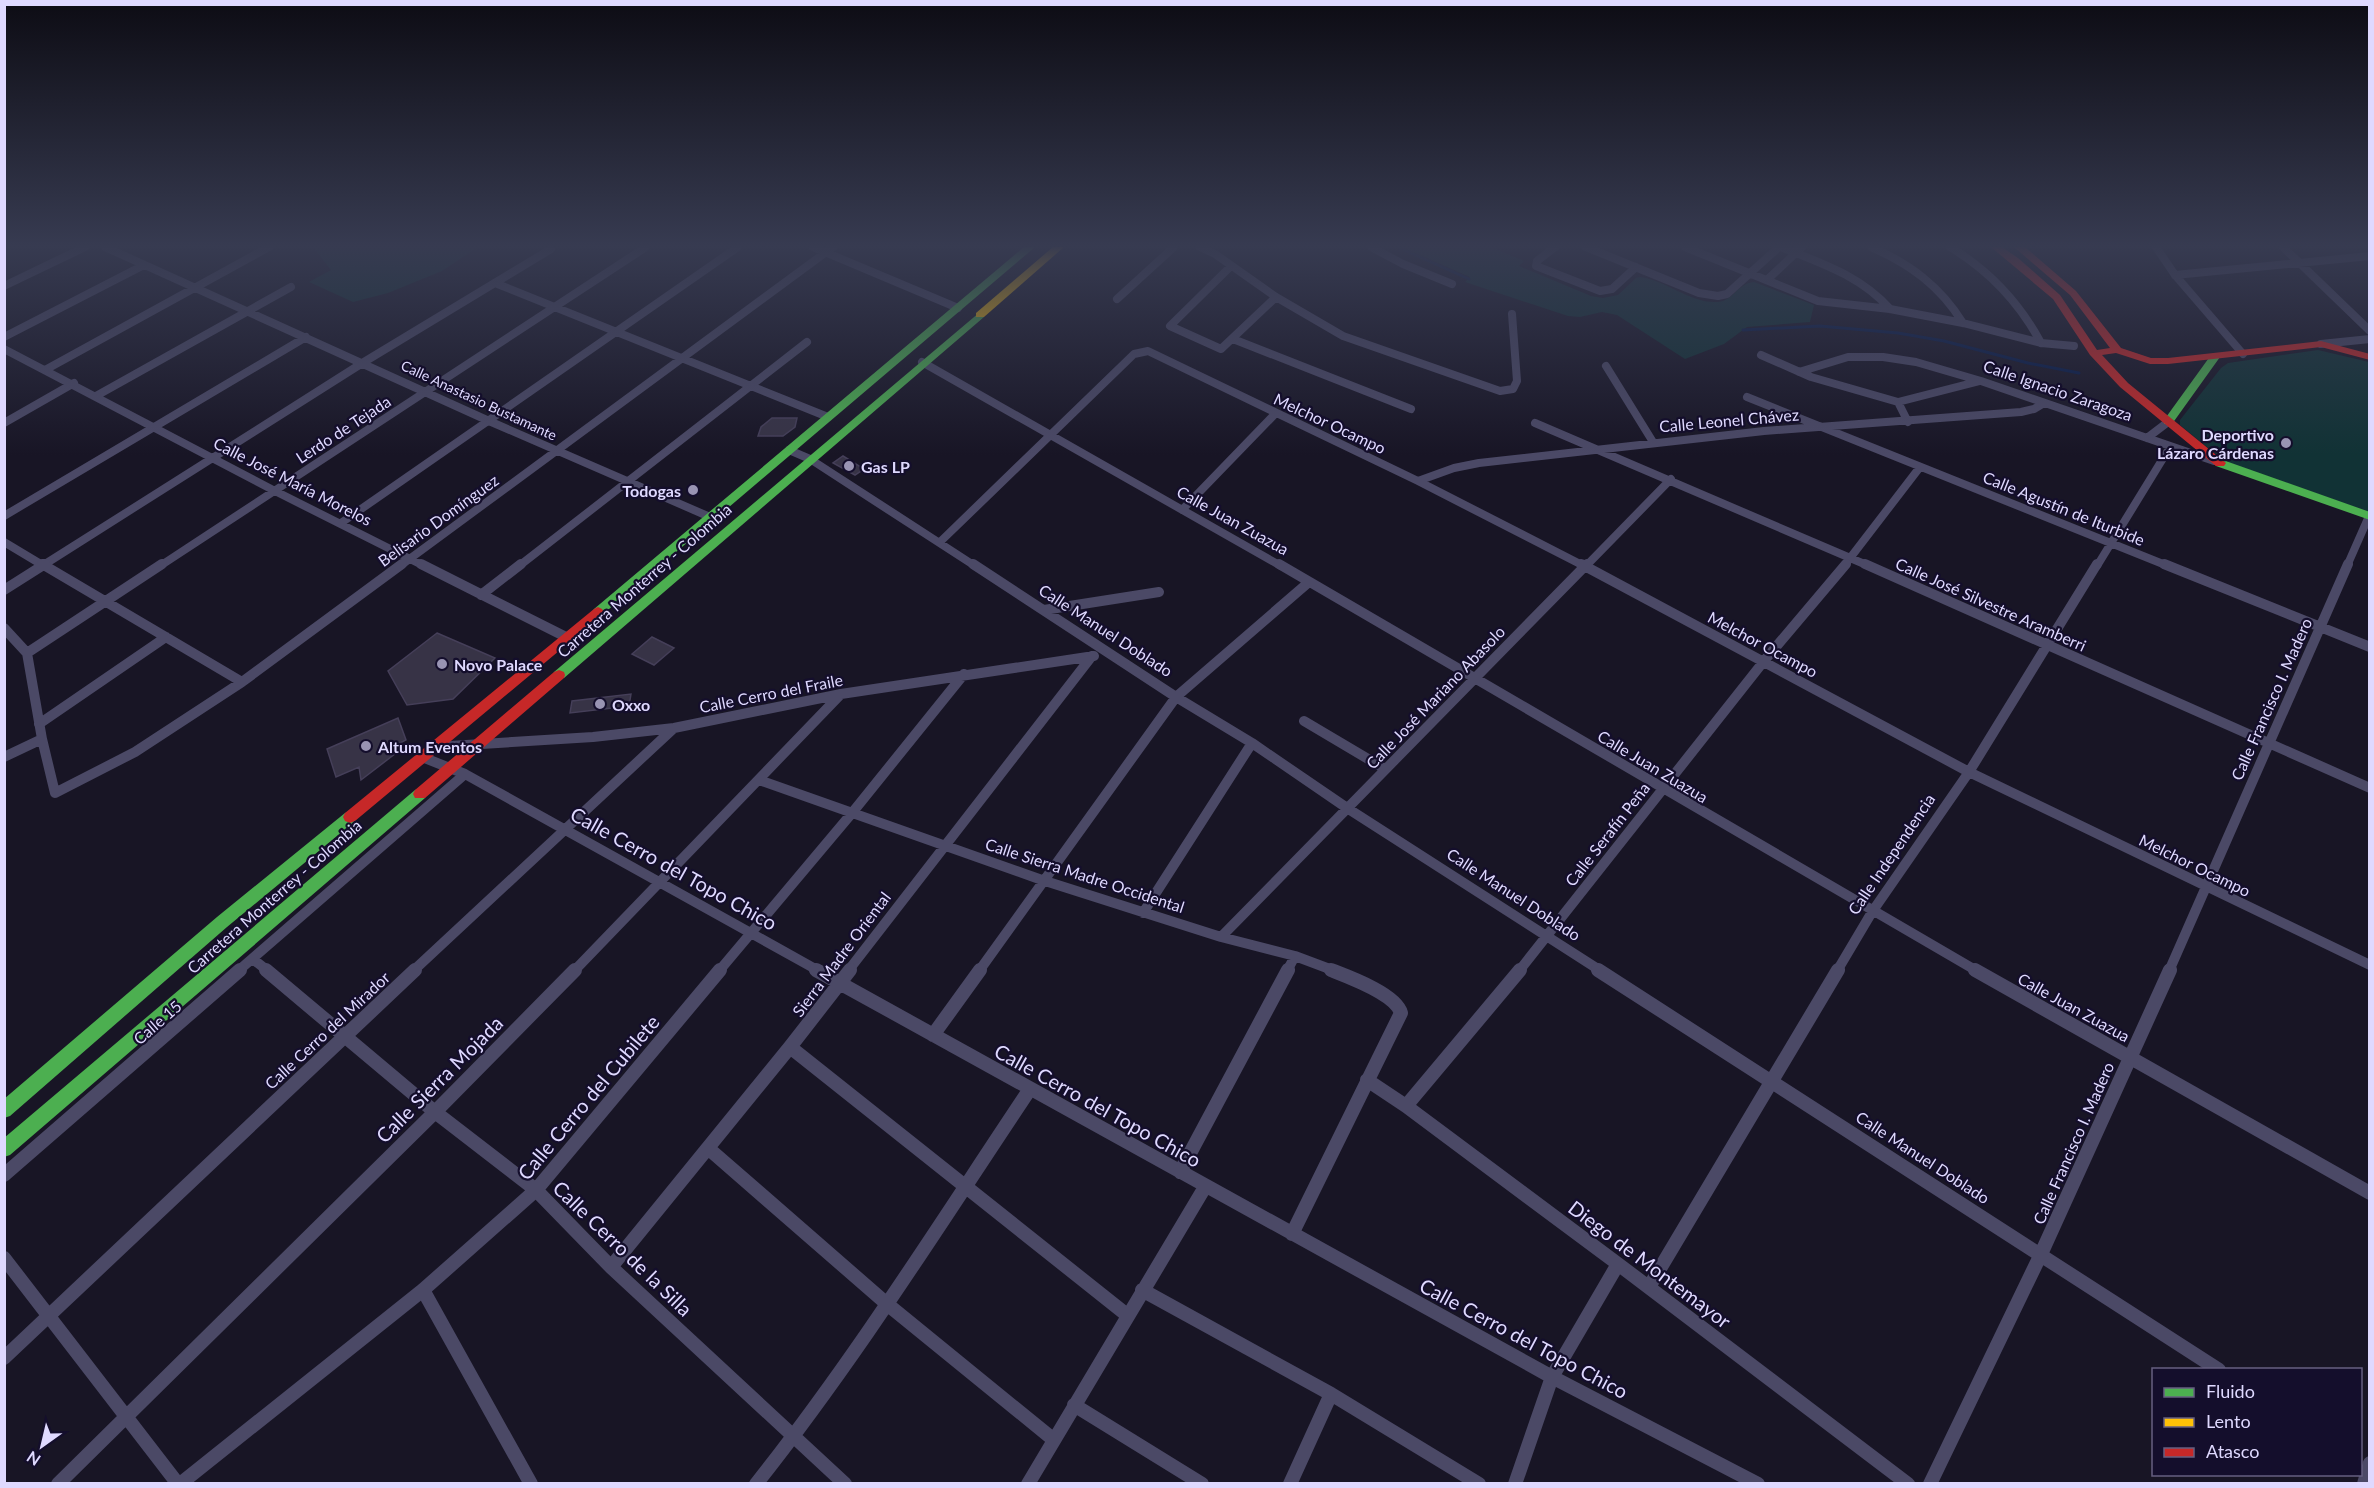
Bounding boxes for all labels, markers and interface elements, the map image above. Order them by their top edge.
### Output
street label: Calle Anastasio Bustamante [398,356,560,444]
street label: Calle Ignacio Zaragoza [1981,356,2135,424]
street label: Melchor Ocampo [1271,389,1389,457]
street label: Lerdo de Tejada [292,391,394,467]
street label: Calle Leonel Chávez [1658,404,1800,436]
place label: Deportivo Lázaro Cárdenas [2157,425,2274,462]
street label: Calle José María Morelos [211,433,375,529]
marker: Deportivo Lázaro Cárdenas [2279,436,2293,450]
place label: Gas LP [861,457,910,476]
marker: Gas LP [842,459,856,473]
street label: Calle Agustín de Iturbide [1980,467,2148,549]
street label: Belisario Domínguez [374,470,502,570]
place label: Todogas [622,481,681,500]
street label: Calle Juan Zuazua [1174,481,1292,559]
marker: Todogas [686,483,700,497]
street label: Carretera Monterrey - Colombia [553,499,735,661]
street label: Calle José Silvestre Aramberri [1893,553,2089,655]
street label: Calle Manuel Doblado [1036,580,1176,680]
street label: Melchor Ocampo [1705,607,1821,681]
street label: Calle Francisco I. Madero [2227,615,2315,783]
street label: Calle José Mariano Abasolo [1362,621,1508,773]
place label: Novo Palace [454,655,543,674]
marker: Novo Palace [435,657,449,671]
street label: Calle Cerro del Fraile [698,670,844,716]
place label: Oxxo [612,695,650,714]
marker: Oxxo [593,697,607,711]
street label: Calle Juan Zuazua [1595,726,1711,806]
place label: Altum Eventos [377,737,482,756]
marker: Altum Eventos [359,739,373,753]
street label: Calle Serafín Peña [1561,778,1653,890]
street label: Calle Independencia [1844,790,1938,918]
street label: Calle Cerro del Topo Chico [567,801,781,935]
street label: Carretera Monterrey - Colombia [183,815,365,977]
street label: Melchor Ocampo [2136,830,2254,900]
street label: Calle Sierra Madre Occidental [983,834,1187,916]
street label: Calle Manuel Doblado [1444,844,1584,944]
street label: Sierra Madre Oriental [788,888,894,1020]
street label: Calle Cerro del Mirador [261,967,393,1093]
street label: Calle Juan Zuazua [2015,968,2133,1046]
street label: Calle 15 [129,996,185,1048]
street label: Calle Cerro del Cubilete [512,1010,664,1184]
street label: Calle Sierra Mojada [371,1011,507,1147]
street label: Calle Cerro del Topo Chico [991,1038,1205,1172]
street label: Calle Francisco I. Madero [2029,1059,2117,1227]
street label: Calle Manuel Doblado [1853,1107,1993,1207]
street label: Calle Cerro de la Silla [548,1175,698,1321]
street label: Diego de Montemayor [1564,1195,1736,1333]
street label: Calle Cerro del Topo Chico [1416,1273,1632,1403]
legend [2152,1368,2362,1476]
text: Fluido [2206,1380,2255,1402]
text: Lento [2206,1410,2251,1432]
north arrow [12,1416,72,1476]
text: Atasco [2206,1440,2259,1462]
text: N [23,1448,44,1470]

